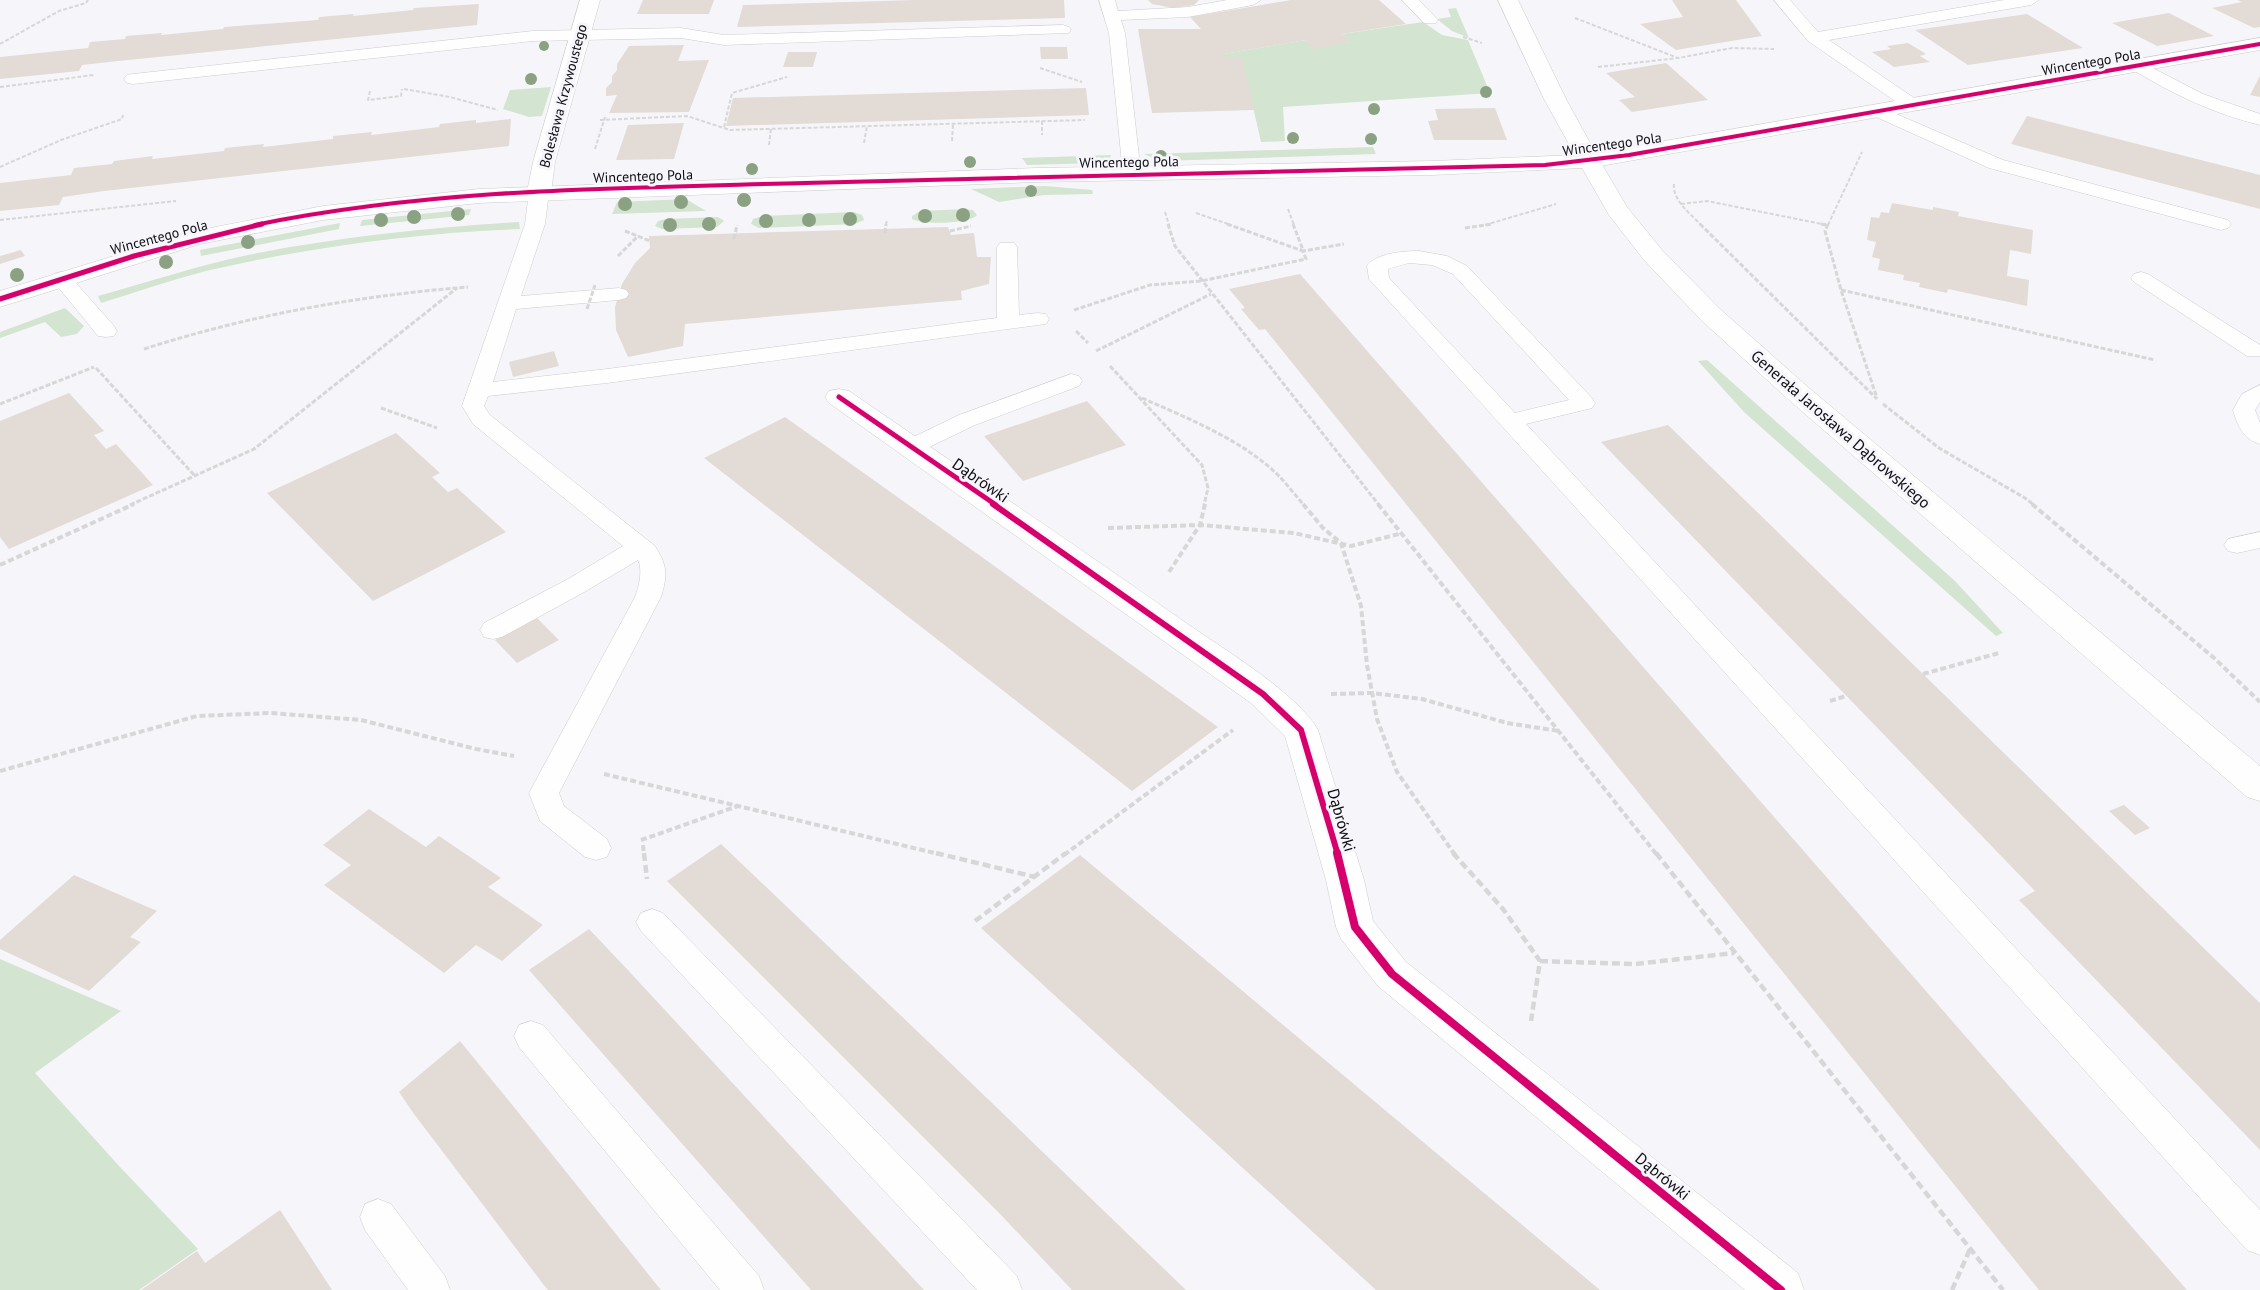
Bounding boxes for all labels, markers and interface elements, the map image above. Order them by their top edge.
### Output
street label: Bolesława Krzywoustego [535,22,591,170]
street label: Wincentego Pola [2040,44,2142,80]
street label: Wincentego Pola [1561,128,1663,160]
street label: Wincentego Pola [1079,152,1179,172]
street label: Wincentego Pola [593,165,693,187]
street label: Wincentego Pola [108,215,210,259]
street label: Generała Jarosława Dąbrowskiego [1747,346,1935,512]
street label: Dąbrówki [949,453,1013,507]
street label: Dąbrówki [1323,786,1361,854]
street label: Dąbrówki [1632,1148,1694,1204]

